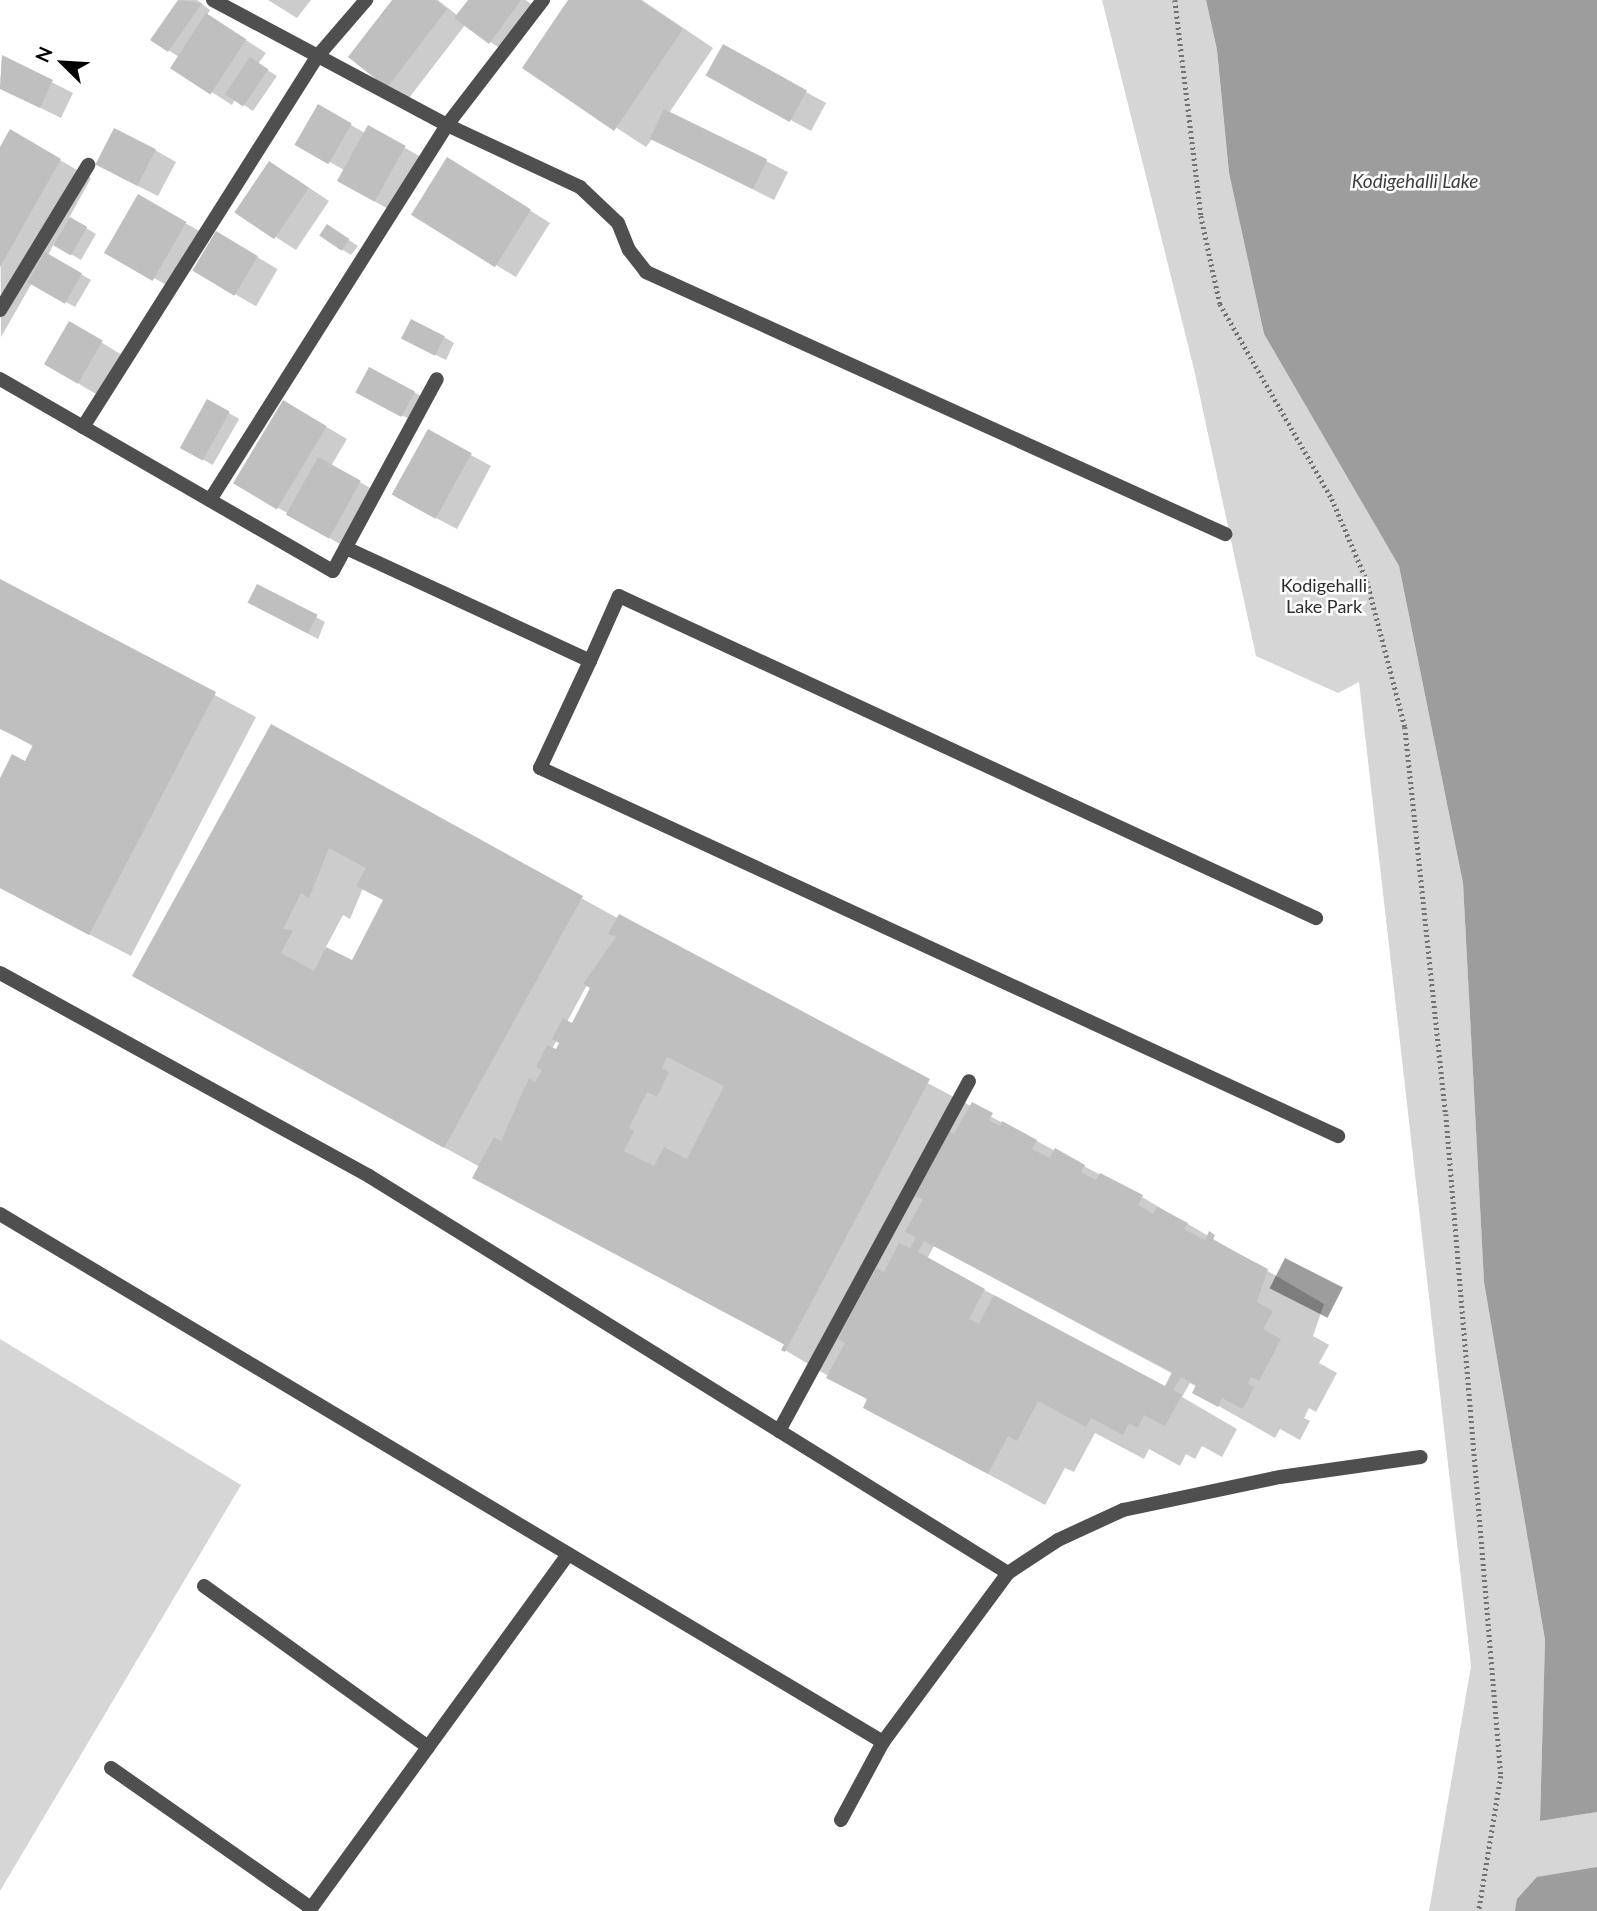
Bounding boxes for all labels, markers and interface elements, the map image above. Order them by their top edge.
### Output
north arrow [28,28,98,98]
text: N [30,43,57,66]
water label: Kodigehalli Lake [1352,170,1478,192]
park label: Kodigehalli Lake Park [1281,575,1367,618]

